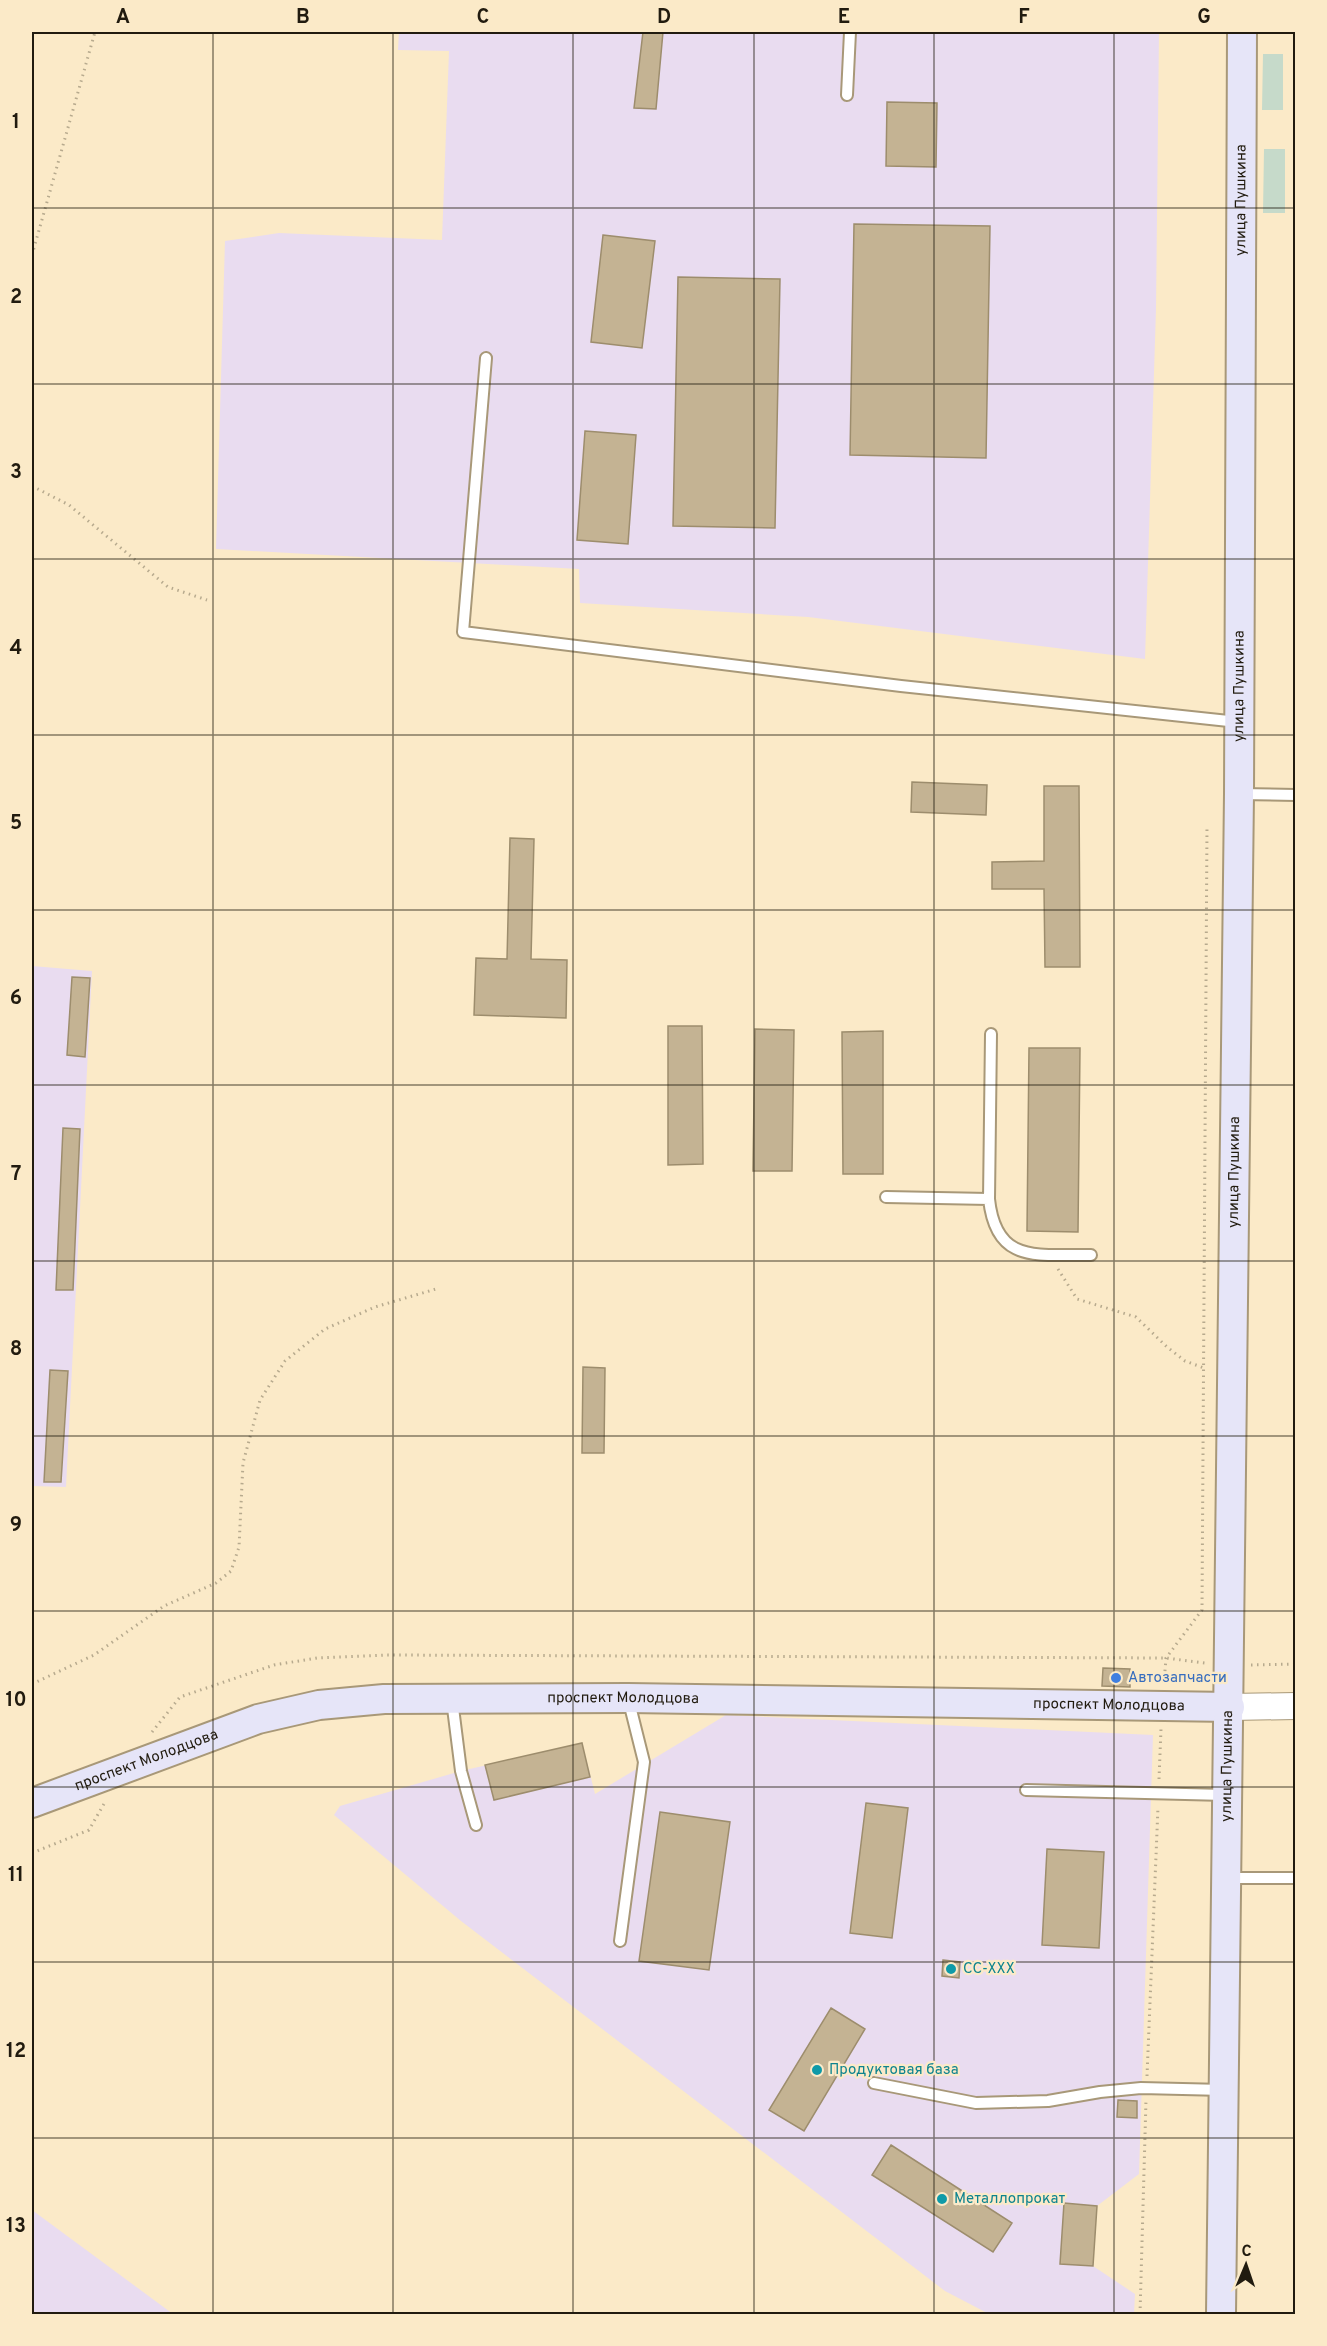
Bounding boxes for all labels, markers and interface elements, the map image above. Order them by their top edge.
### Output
text: A [116,5,130,31]
text: B [296,5,310,31]
text: C [477,5,489,31]
text: D [657,5,671,31]
text: E [838,5,850,31]
text: F [1018,5,1030,31]
text: G [1197,5,1211,31]
text: 1 [12,110,20,136]
street label: улица Пушкина [1232,144,1251,256]
text: 2 [10,285,22,311]
text: 3 [10,460,22,486]
street label: улица Пушкина [1230,630,1249,742]
text: 4 [10,636,22,662]
text: 5 [10,811,22,837]
text: 6 [10,986,22,1012]
street label: улица Пушкина [1224,1116,1245,1228]
text: 7 [11,1162,21,1188]
text: 8 [10,1337,22,1363]
text: 9 [10,1513,22,1539]
place label: Автозапчасти [1128,1669,1227,1688]
marker: Автозапчасти [1109,1671,1123,1685]
text: 10 [5,1688,27,1714]
street label: проспект Молодцова [547,1688,699,1709]
street label: проспект Молодцова [1033,1695,1185,1716]
street label: улица Пушкина [1217,1710,1238,1822]
street label: проспект Молодцова [72,1725,221,1796]
text: 11 [8,1863,24,1889]
place label: СС-ХХХ [963,1960,1015,1979]
marker: СС-ХХХ [944,1962,958,1976]
text: 12 [6,2039,26,2065]
place label: Продуктовая база [829,2061,959,2080]
marker: Продуктовая база [810,2063,824,2077]
place label: Металлопрокат [954,2190,1066,2209]
marker: Металлопрокат [935,2192,949,2206]
text: 13 [6,2214,26,2240]
north arrow [1216,2235,1276,2295]
text: С [1241,2242,1252,2262]

